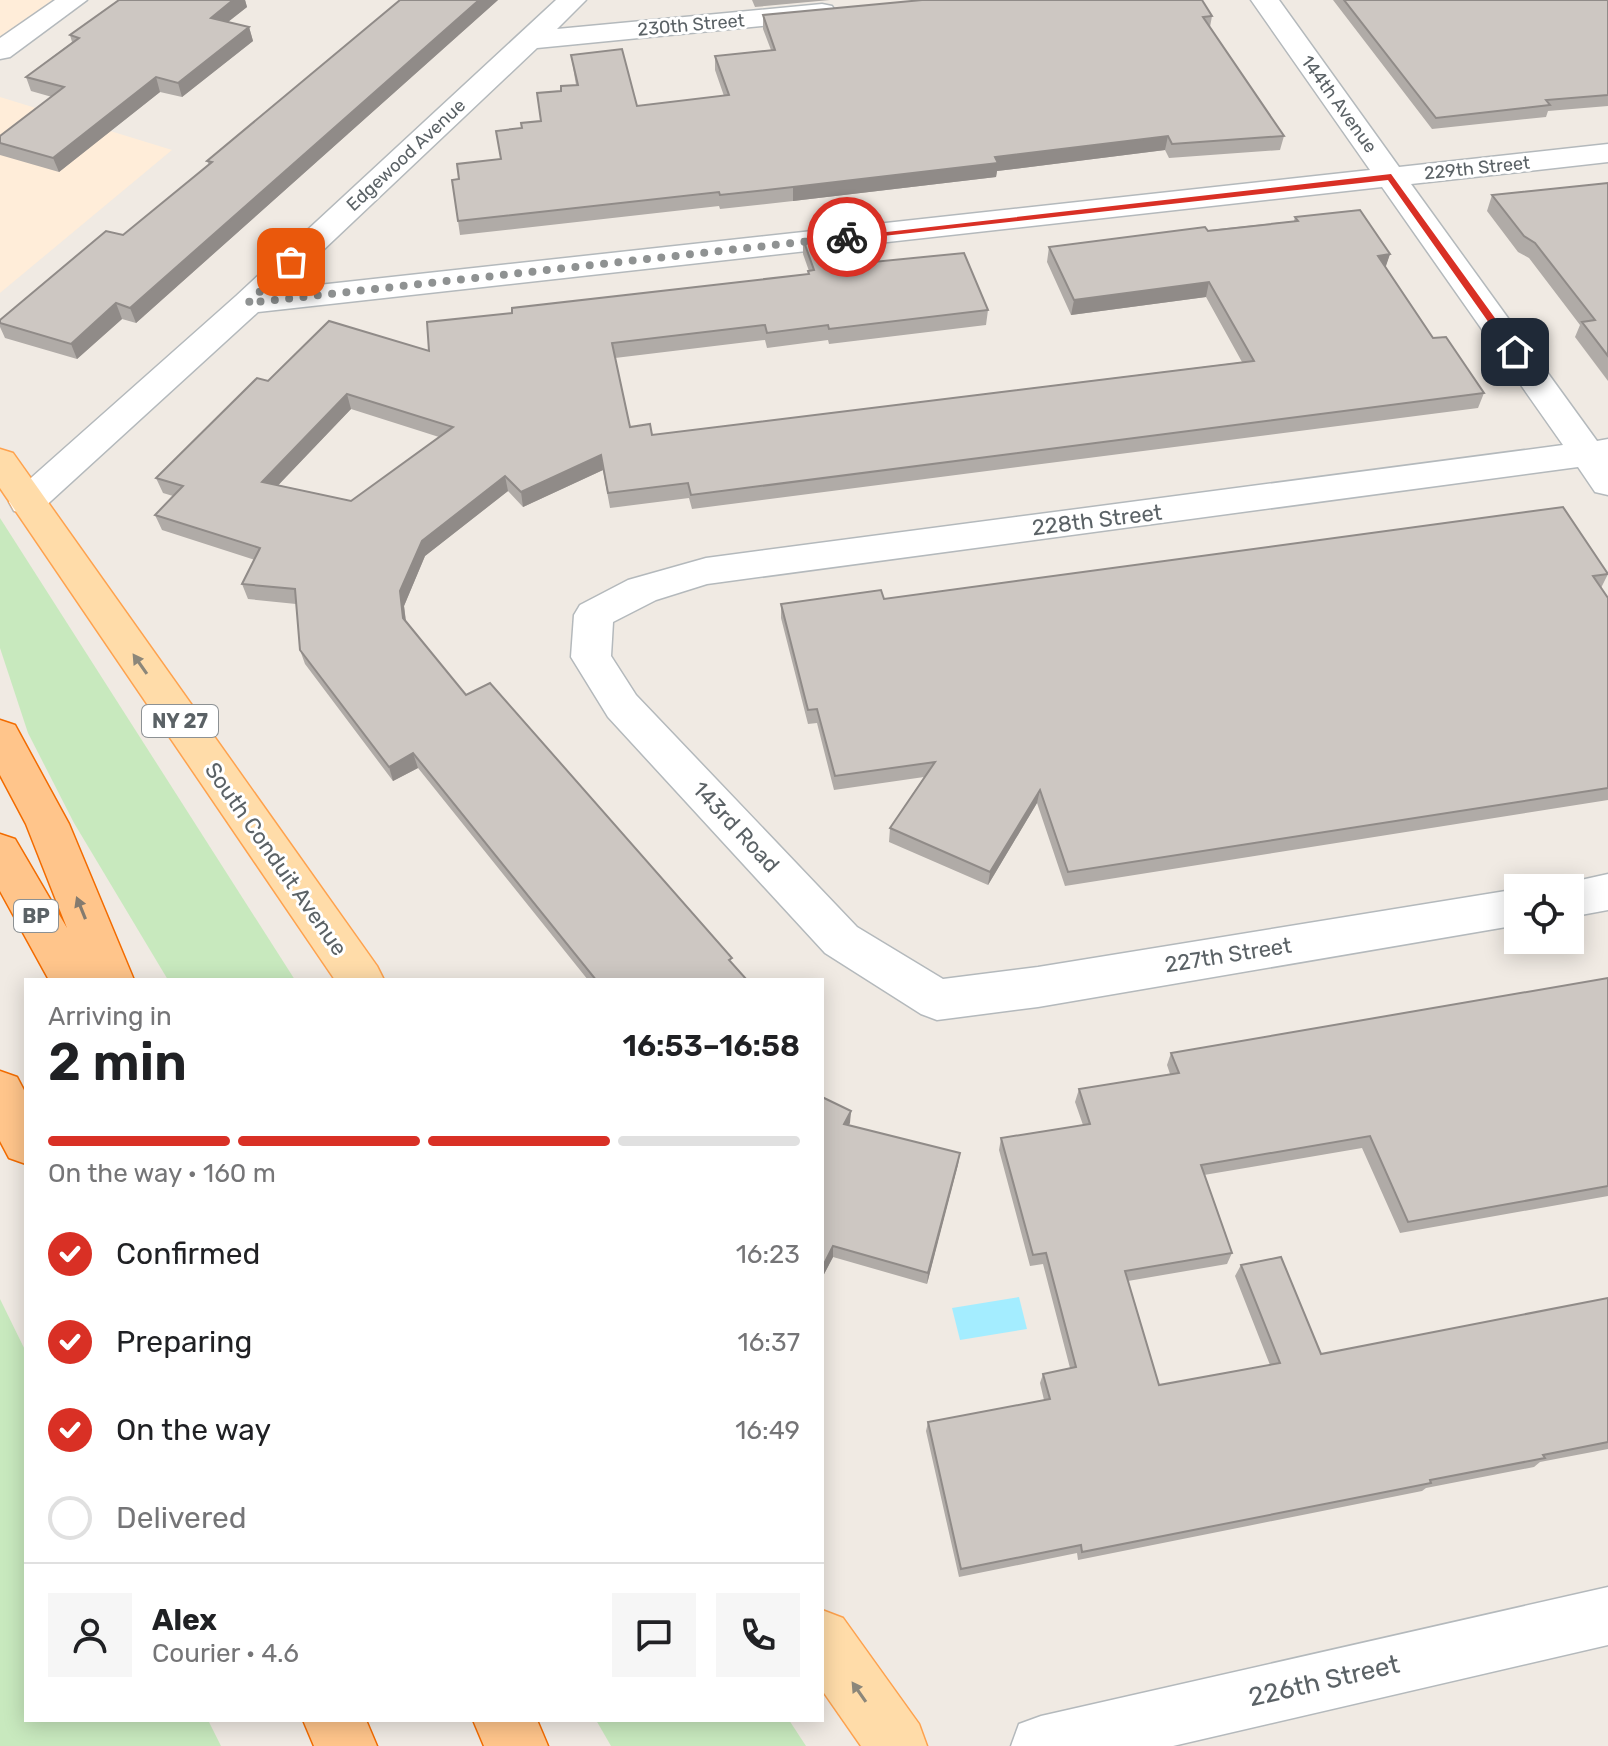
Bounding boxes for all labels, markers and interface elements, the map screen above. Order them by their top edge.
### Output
street label: 230th Street [637,9,745,41]
street label: 144th Avenue [1296,51,1382,157]
street label: Edgewood Avenue [342,94,470,216]
street label: 229th Street [1423,152,1531,184]
courier [807,197,887,277]
icon: bike [825,215,869,259]
pin [257,228,325,296]
icon: bag [269,240,313,284]
pin [1481,318,1549,386]
icon: home [1493,330,1537,374]
street label: 228th Street [1030,499,1164,541]
one-way arrow [133,653,148,674]
road number: NY 27 [142,705,218,737]
street label: South Conduit Avenue [199,757,353,961]
street label: 143rd Road [687,776,785,878]
map controls [1504,874,1584,954]
button: locate [1504,874,1584,954]
one-way arrow [74,896,87,920]
road number: BP [14,900,58,932]
street label: 227th Street [1163,932,1294,978]
text: Arriving in [48,1001,172,1032]
text: 16:53–16:58 [623,1028,800,1064]
text: 2 min [48,1031,187,1093]
text: On the way · 160 m [48,1158,276,1189]
icon: check [48,1232,92,1276]
text: Confirmed [116,1236,260,1272]
text: 16:23 [736,1239,800,1270]
icon: check [48,1320,92,1364]
text: Preparing [116,1324,252,1360]
text: 16:37 [738,1327,800,1358]
icon: check [48,1408,92,1452]
text: On the way [116,1412,271,1448]
text: 16:49 [735,1415,800,1446]
text: Delivered [116,1500,247,1536]
button: person [48,1593,132,1677]
button: chat [612,1593,696,1677]
button: phone [716,1593,800,1677]
text: Alex [152,1602,217,1638]
text: Courier · 4.6 [152,1638,299,1669]
street label: 226th Street [1246,1649,1402,1713]
one-way arrow [852,1682,868,1703]

